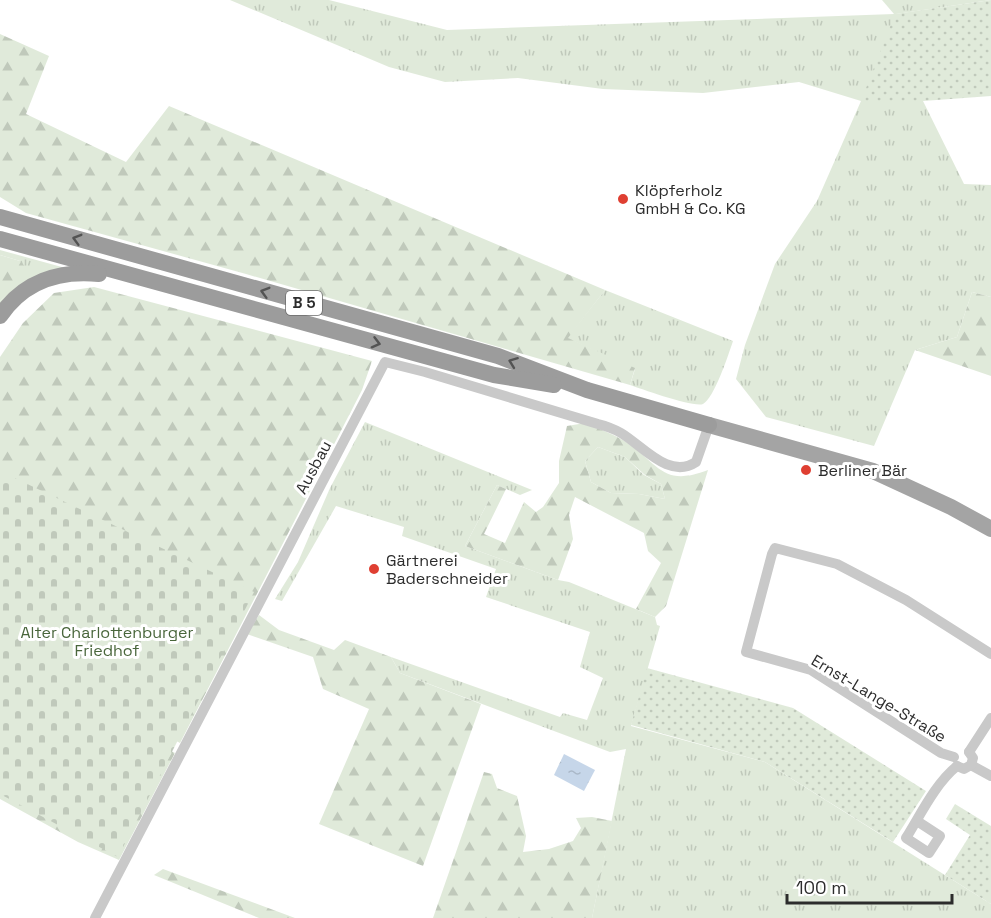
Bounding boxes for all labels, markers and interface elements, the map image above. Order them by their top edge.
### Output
place label: Klöpferholz GmbH & Co. KG [635,180,746,219]
marker: Klöpferholz GmbH & Co. KG [616,192,630,206]
one-way arrow [72,234,83,246]
one-way arrow [260,287,271,299]
road number: B 5 [286,291,322,315]
one-way arrow [371,336,381,349]
one-way arrow [508,357,519,369]
street label: Ausbau [291,437,336,498]
place label: Berliner Bär [818,460,907,481]
marker: Berliner Bär [799,463,813,477]
place label: Gärtnerei Baderschneider [386,550,508,589]
marker: Gärtnerei Baderschneider [367,562,381,576]
park label: Alter Charlottenburger Friedhof [20,622,194,661]
street label: Ernst-Lange-Straße [807,650,950,747]
scale bar [787,867,952,905]
text: 100 m [796,876,847,899]

